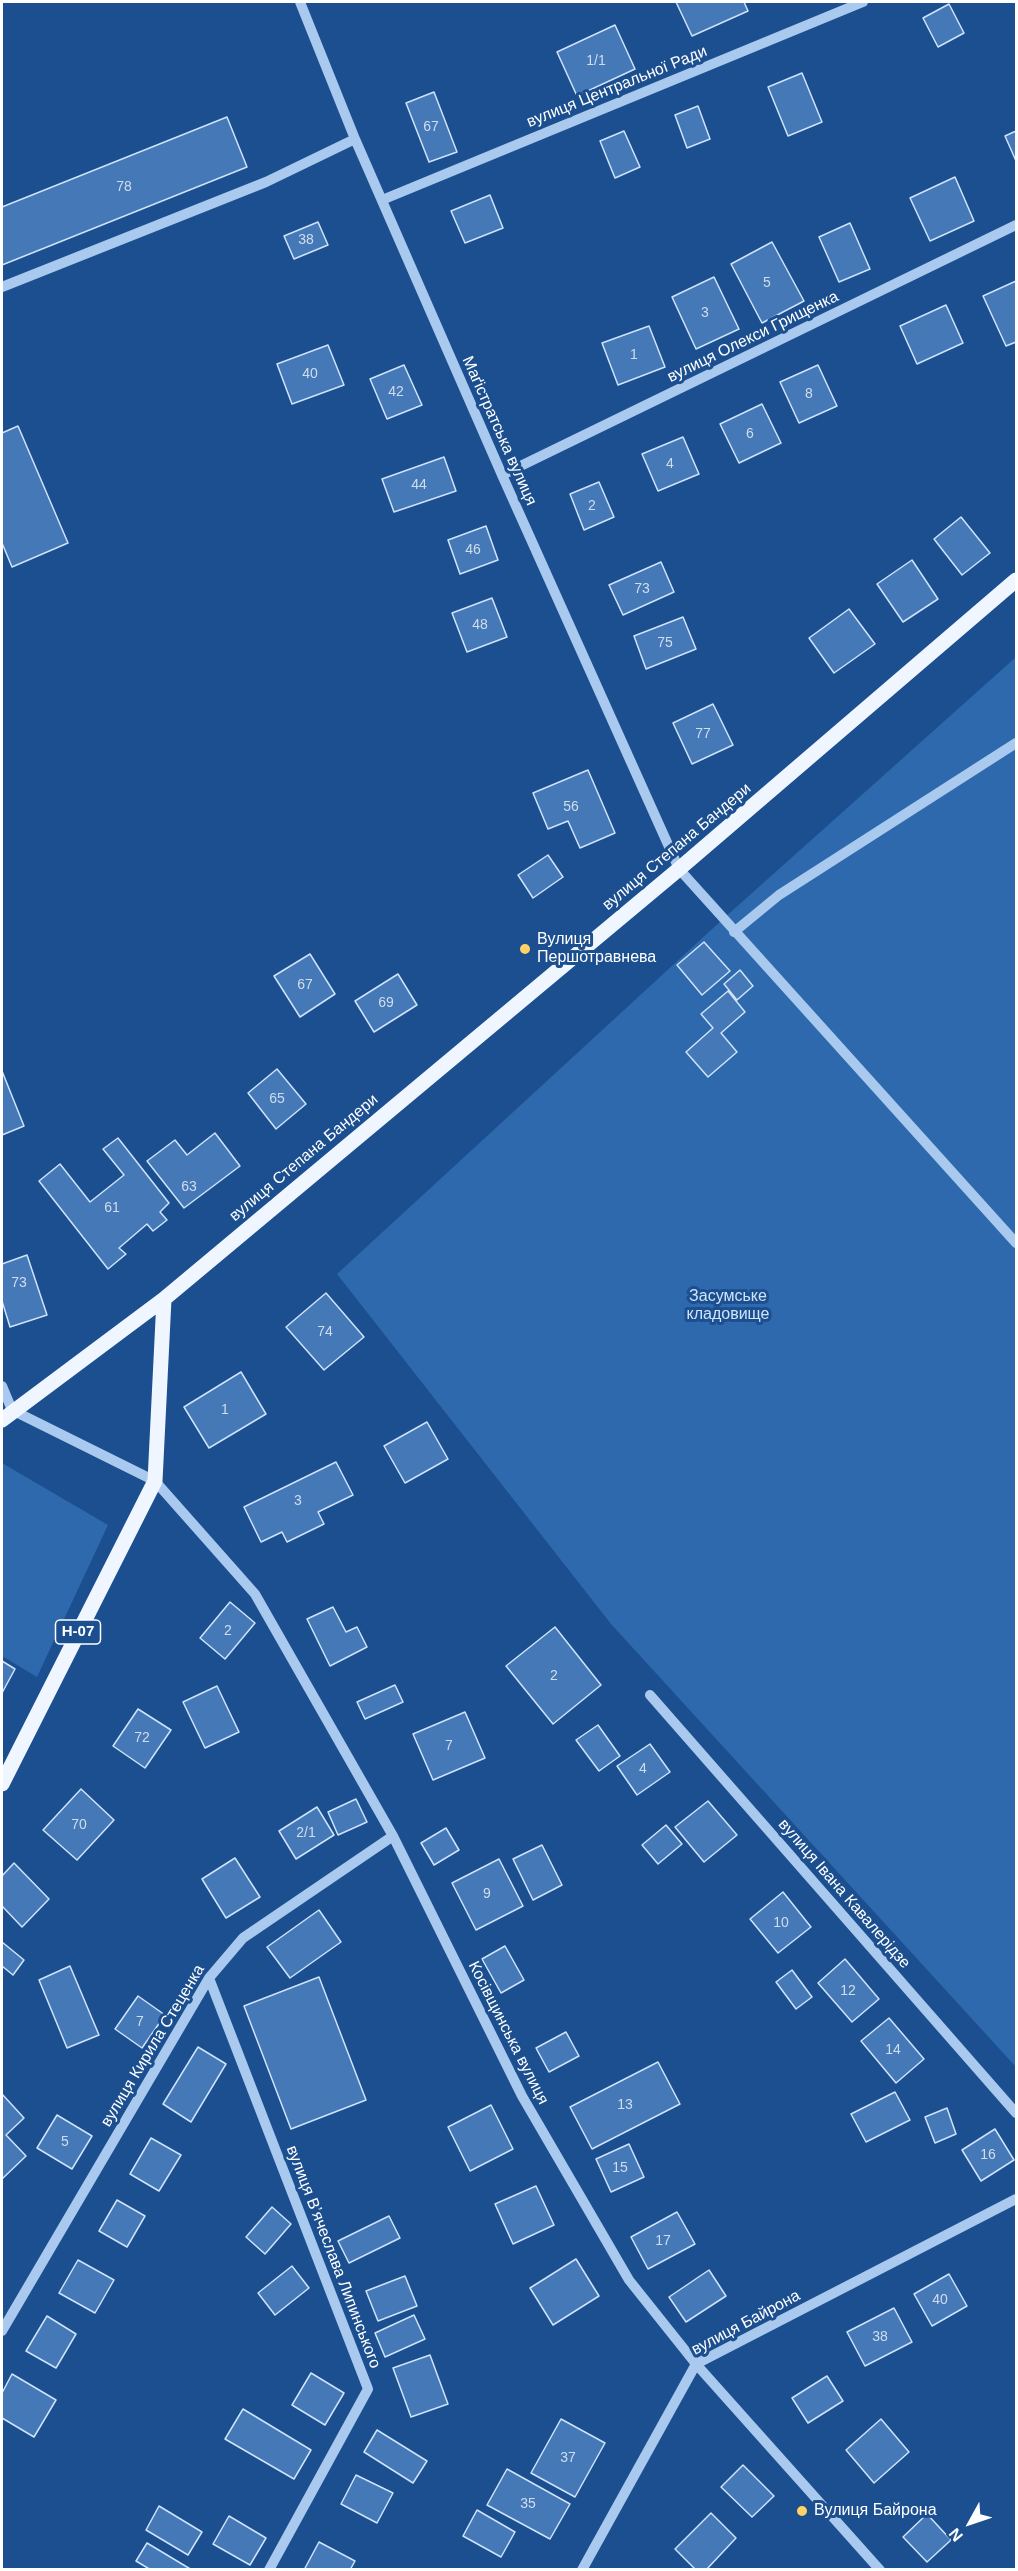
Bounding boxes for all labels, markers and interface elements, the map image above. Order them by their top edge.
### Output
street label: вулиця Центральної Ради [524,42,710,132]
house number: 1/1 [586,53,606,69]
house number: 67 [423,119,439,135]
house number: 78 [116,179,132,195]
house number: 38 [298,232,314,248]
house number: 5 [763,275,771,291]
street label: вулиця Олекси Грищенка [664,287,842,387]
house number: 3 [701,305,709,321]
house number: 1 [630,347,638,363]
street label: Маґістратська вулиця [457,353,541,509]
house number: 40 [302,366,318,382]
house number: 42 [388,384,404,400]
house number: 8 [805,386,813,402]
house number: 6 [746,426,754,442]
house number: 4 [666,456,674,472]
house number: 44 [411,477,427,493]
house number: 2 [588,498,596,514]
house number: 46 [465,542,481,558]
house number: 73 [634,581,650,597]
house number: 48 [472,617,488,633]
house number: 75 [657,635,673,651]
house number: 77 [695,726,711,742]
street label: вулиця Степана Бандери [599,779,755,915]
house number: 56 [563,799,579,815]
place label: Вулиця Першотравнева [537,930,656,968]
marker: Вулиця Першотравнева [518,942,532,956]
house number: 67 [297,977,313,993]
house number: 69 [378,995,394,1011]
street label: вулиця Степана Бандери [226,1090,382,1226]
house number: 65 [269,1091,285,1107]
house number: 63 [181,1179,197,1195]
house number: 61 [104,1200,120,1216]
house number: 73 [11,1275,27,1291]
park label: Засумське кладовище [687,1287,769,1325]
house number: 74 [317,1324,333,1340]
house number: 1 [221,1402,229,1418]
house number: 3 [294,1493,302,1509]
road number: Н-07 [56,1620,100,1644]
house number: 2 [224,1623,232,1639]
house number: 2 [550,1668,558,1684]
house number: 72 [134,1730,150,1746]
house number: 7 [445,1738,453,1754]
house number: 4 [639,1761,647,1777]
street label: вулиця Івана Кавалерідзе [774,1815,914,1973]
house number: 70 [71,1817,87,1833]
house number: 2/1 [296,1825,316,1841]
house number: 9 [483,1886,491,1902]
house number: 10 [773,1915,789,1931]
street label: Косівщинська вулиця [464,1958,552,2108]
street label: вулиця Кирила Стеценка [97,1961,209,2131]
house number: 12 [840,1983,856,1999]
house number: 7 [136,2014,144,2030]
house number: 14 [885,2042,901,2058]
house number: 13 [617,2097,633,2113]
house number: 5 [61,2134,69,2150]
street label: вулиця Вʼячеслава Липинського [282,2143,384,2371]
house number: 16 [980,2147,996,2163]
house number: 15 [612,2160,628,2176]
house number: 17 [655,2233,671,2249]
street label: вулиця Байрона [688,2286,804,2360]
house number: 40 [932,2292,948,2308]
house number: 38 [872,2329,888,2345]
house number: 37 [560,2450,576,2466]
north arrow [940,2493,1000,2553]
house number: 35 [520,2496,536,2512]
place label: Вулиця Байрона [814,2501,937,2521]
marker: Вулиця Байрона [795,2504,809,2518]
text: N [946,2525,966,2545]

